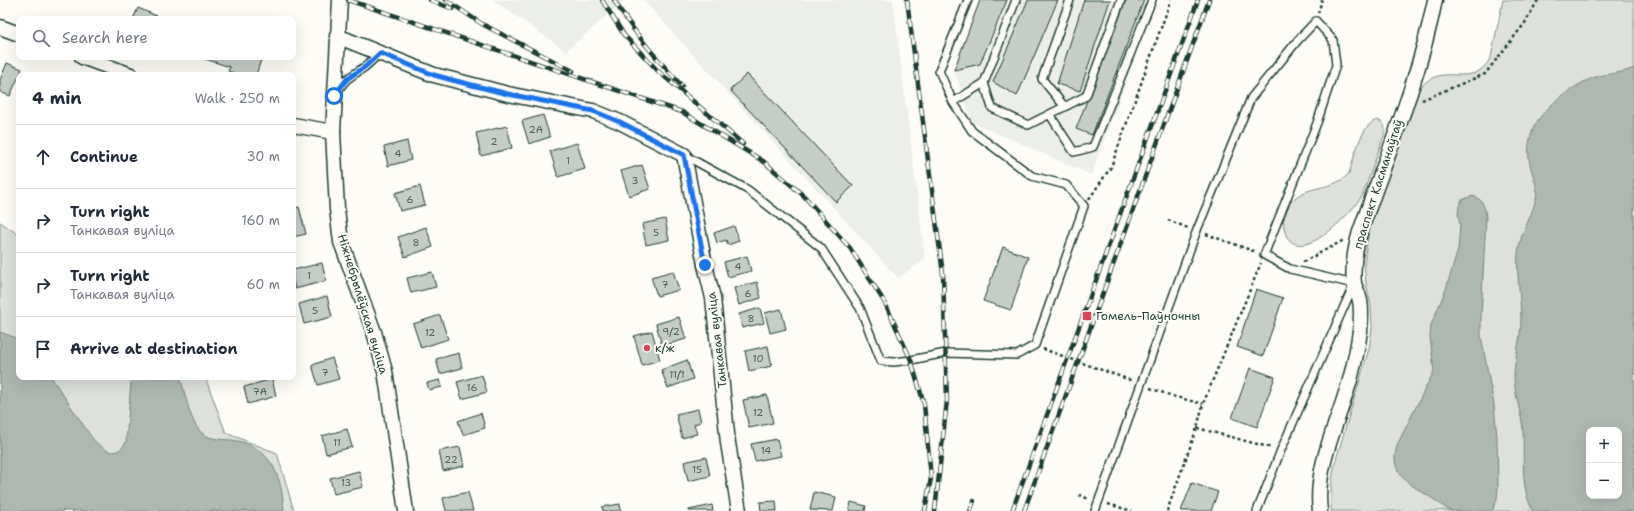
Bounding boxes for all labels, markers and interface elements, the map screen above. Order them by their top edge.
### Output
search box [16,16,296,60]
icon: search [30,27,52,49]
text: Search here [62,28,148,48]
text: 4 min [32,87,82,109]
route start [325,87,343,105]
text: Walk · 250 m [195,90,280,107]
street label: праспект Касманаўтаў [1349,117,1407,251]
house number: 2А [529,123,543,136]
house number: 2 [491,135,498,148]
icon: ahead [32,146,54,168]
text: Continue [70,147,138,167]
house number: 4 [395,147,402,160]
text: 30 m [246,148,280,165]
house number: 1 [566,154,570,167]
house number: 3 [632,174,639,187]
house number: 6 [407,193,414,206]
text: Turn right [70,202,150,222]
icon: right [32,210,54,232]
text: 160 m [242,212,280,229]
text: Танкавая вуліца [70,222,175,239]
house number: 5 [653,226,659,239]
street label: Ніжнебрылёўская вуліца [334,232,392,377]
house number: 8 [413,236,420,249]
route end [696,256,714,274]
house number: 4 [735,260,742,273]
text: Turn right [70,266,150,286]
house number: 1 [307,269,311,282]
icon: right [32,274,54,296]
text: 60 m [247,276,280,293]
house number: 7 [662,278,669,291]
text: Танкавая вуліца [70,286,175,303]
house number: 6 [745,287,752,300]
street label: Танкавая вуліца [703,291,731,389]
house number: 5 [312,304,318,317]
place label: Гомель-Паўночны [1096,308,1200,324]
marker: Гомель-Паўночны [1081,310,1093,322]
house number: 8 [748,312,755,325]
house number: 9/2 [662,325,680,338]
house number: 12 [425,326,435,339]
icon: arrive [32,338,54,360]
text: Arrive at destination [70,339,238,359]
place label: к/ж [655,340,675,356]
marker: к/ж [642,343,652,353]
house number: 10 [753,352,763,365]
house number: 7 [322,366,329,379]
house number: 11/1 [669,368,685,381]
house number: 16 [467,381,477,394]
house number: 7А [253,385,267,398]
house number: 12 [753,406,763,419]
map controls [1586,427,1622,499]
button: + [1586,427,1622,463]
house number: 11 [333,436,341,449]
house number: 14 [761,444,771,457]
house number: 22 [444,453,458,466]
house number: 15 [692,463,702,476]
button: − [1586,463,1622,499]
house number: 13 [341,476,351,489]

